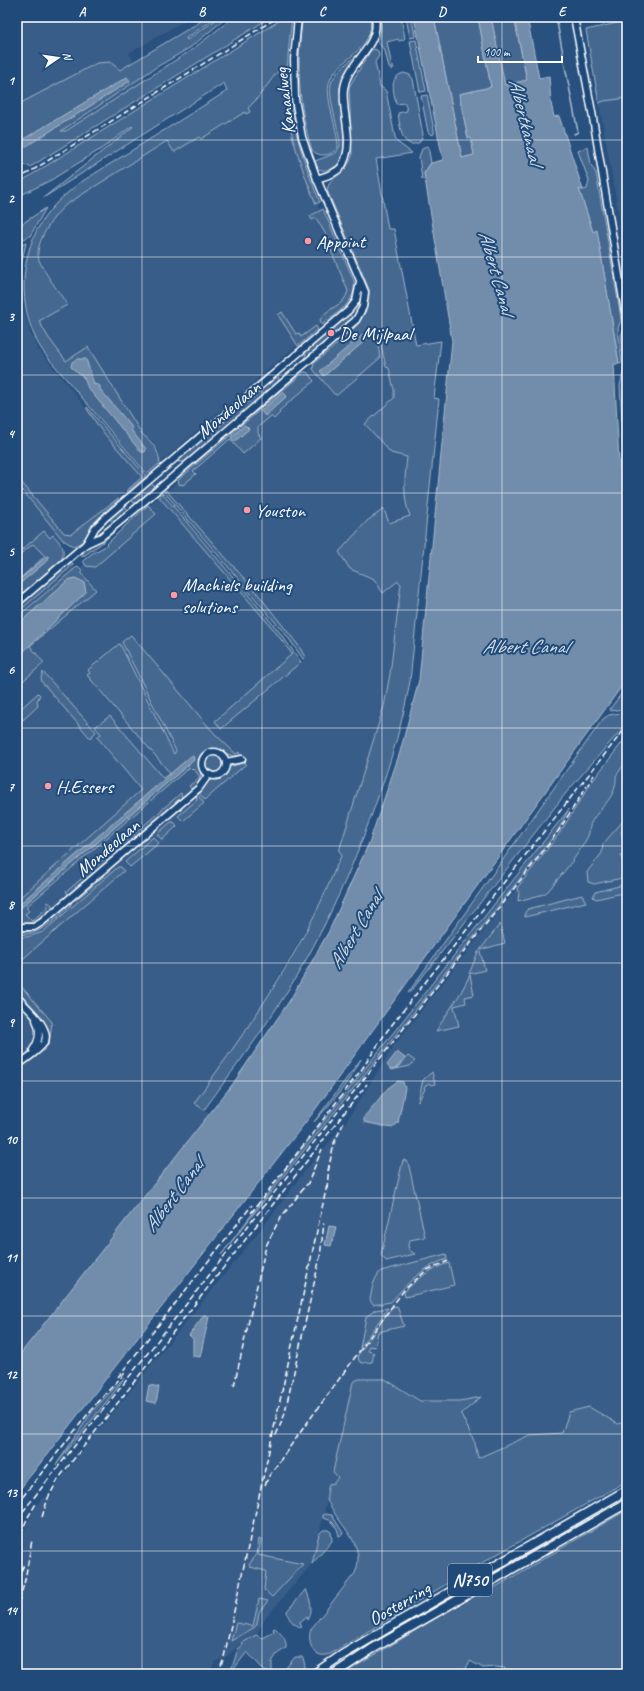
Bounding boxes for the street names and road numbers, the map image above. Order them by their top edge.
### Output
street label: Kanaalweg [269,65,301,136]
street label: Mondeolaan [192,375,266,444]
street label: Mondeolaan [71,813,145,882]
road number: N750 [448,1564,492,1596]
street label: Oosterring [364,1576,436,1631]

